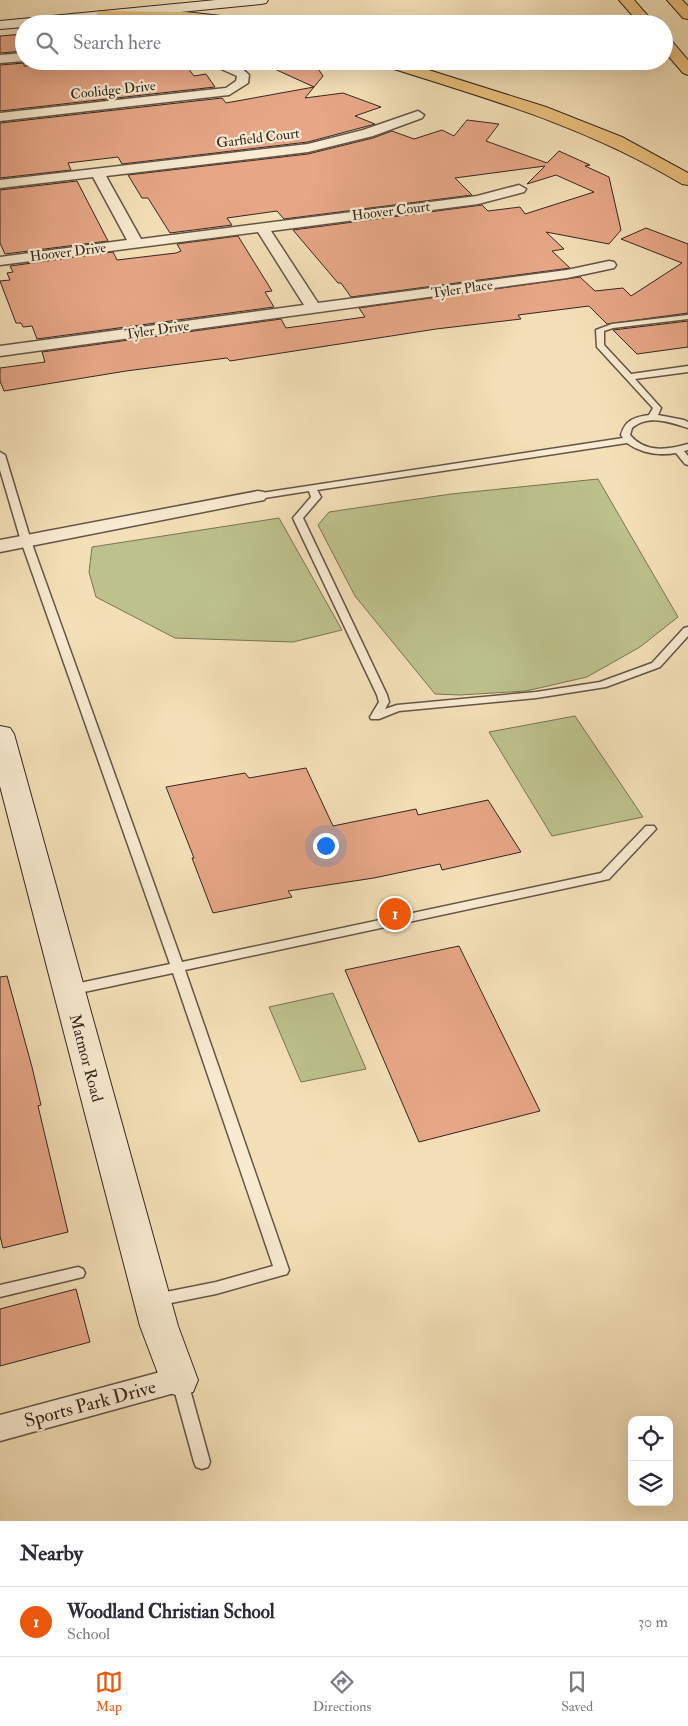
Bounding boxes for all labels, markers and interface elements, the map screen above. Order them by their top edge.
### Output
search box [15,15,673,70]
icon: search [33,29,61,57]
text: Search here [73,31,161,55]
street label: Coolidge Drive [70,77,157,103]
street label: Garfield Court [215,124,301,152]
street label: Hoover Court [351,198,431,224]
street label: Hoover Drive [29,239,107,265]
street label: Tyler Place [430,276,494,303]
street label: Tyler Drive [124,317,191,344]
your location [313,833,339,859]
pin: 1 [379,895,411,933]
street label: Matmor Road [65,1012,107,1104]
street label: Sports Park Drive [22,1375,159,1434]
map controls [628,1416,673,1506]
button: locate [628,1416,673,1461]
button: layers [628,1461,673,1506]
text: Nearby [20,1540,83,1567]
text: Woodland Christian School [67,1600,275,1624]
text: 1 [33,1612,39,1632]
text: 30 m [638,1612,668,1632]
text: School [67,1624,110,1644]
tab: Map [95,1668,123,1715]
tab: Directions [313,1668,371,1715]
tab: Saved [561,1668,593,1715]

